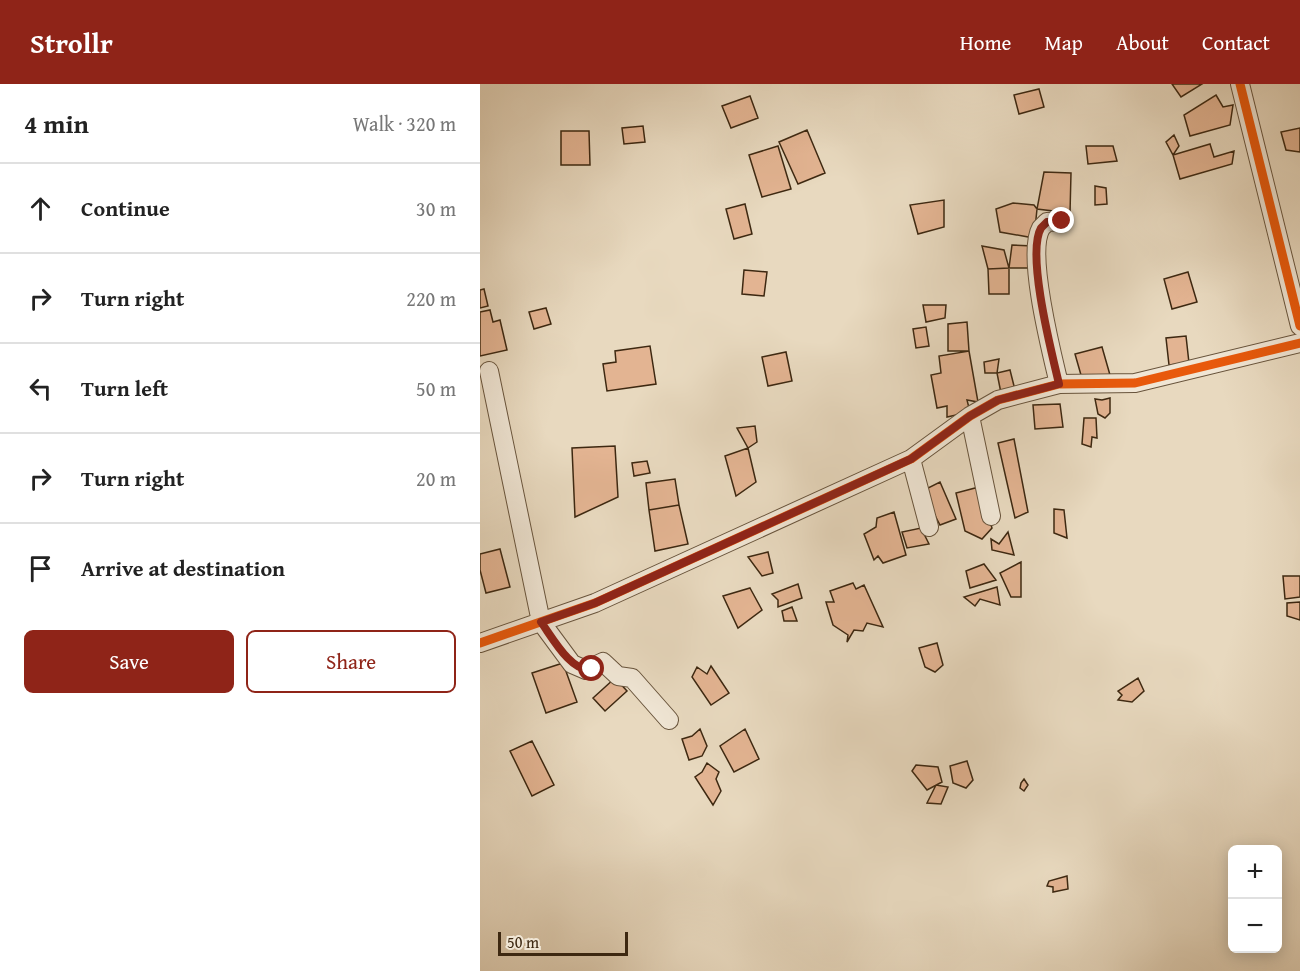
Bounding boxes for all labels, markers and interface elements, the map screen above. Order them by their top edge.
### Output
text: Strollr [30,22,113,63]
text: Home [960,27,1011,58]
text: Map [1044,27,1083,58]
text: About [1116,27,1169,58]
text: Contact [1202,27,1270,58]
text: 4 min [24,104,89,143]
text: Walk · 320 m [353,109,456,138]
icon: ahead [24,192,57,225]
text: Continue [81,192,170,224]
text: 30 m [416,194,456,223]
route end [1048,207,1074,233]
icon: right [24,282,57,315]
text: Turn right [81,282,184,314]
text: 220 m [406,284,456,313]
icon: left [24,372,57,405]
text: Turn left [81,372,168,404]
text: 50 m [416,374,456,403]
icon: right [24,462,57,495]
text: Turn right [81,462,184,494]
text: 20 m [416,464,456,493]
icon: arrive [24,552,57,585]
text: Arrive at destination [81,552,285,584]
button: Save [24,630,234,693]
button: Share [246,630,456,693]
route start [578,655,604,681]
map controls [1228,845,1282,953]
button: + [1228,845,1282,899]
button: − [1228,899,1282,953]
scale bar [498,929,628,956]
text: 50 m [507,930,539,954]

